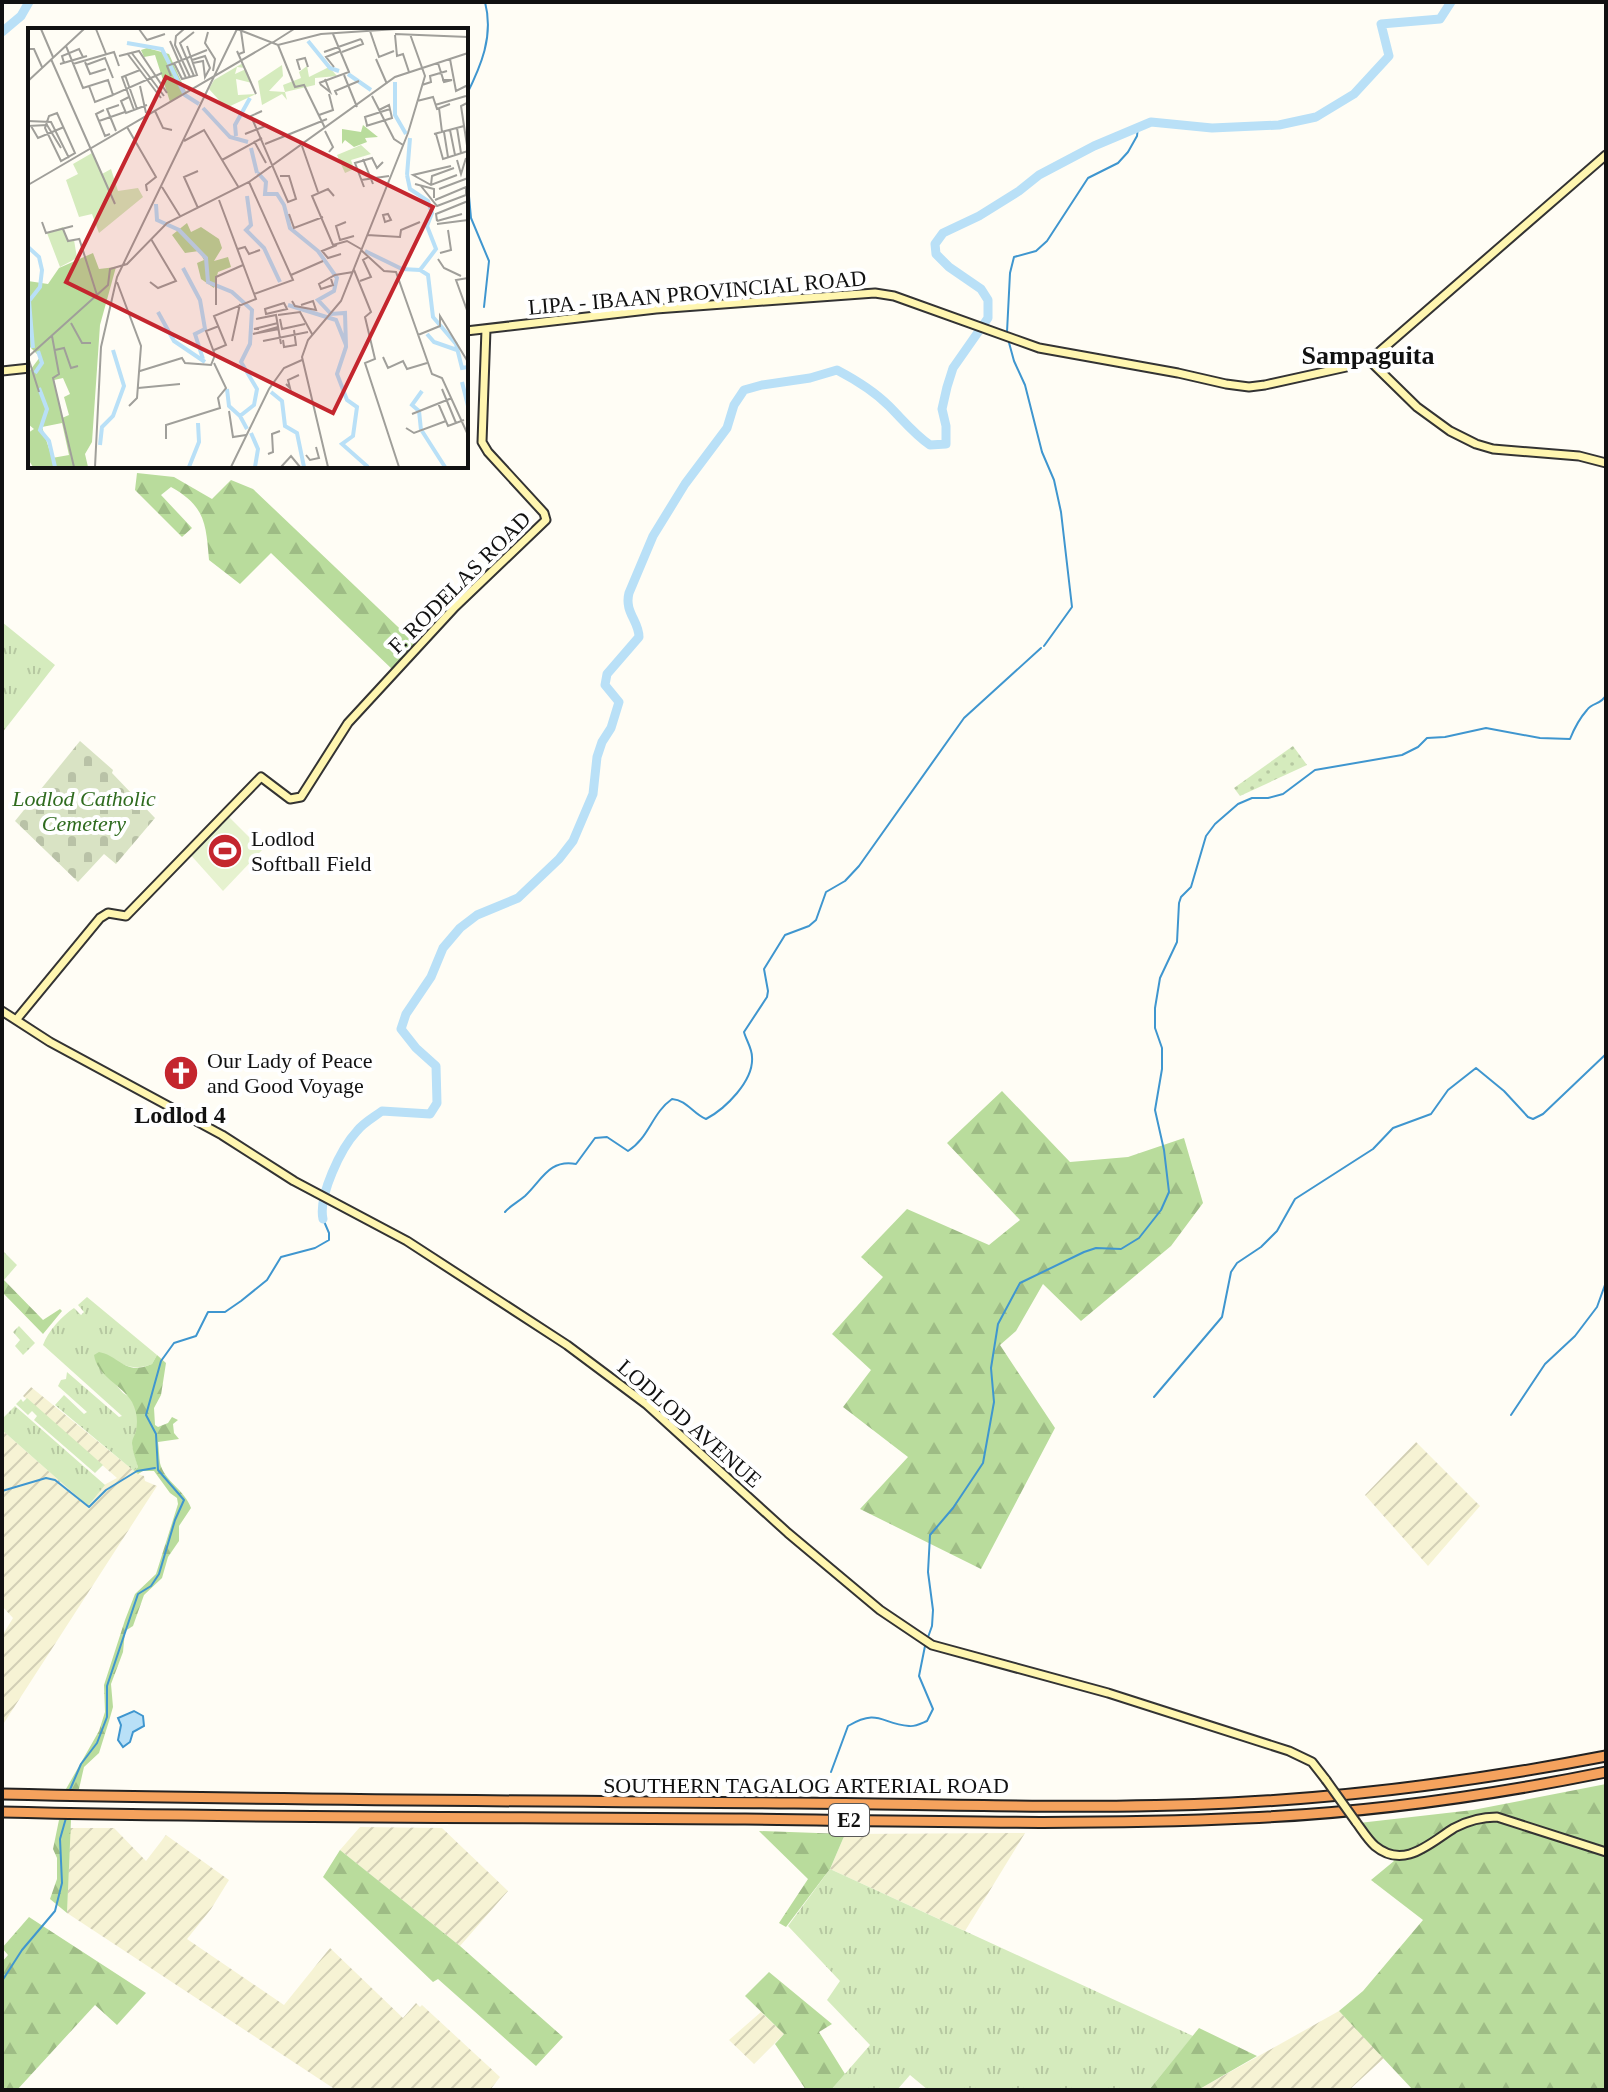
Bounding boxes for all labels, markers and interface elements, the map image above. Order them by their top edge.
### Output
inset map [28,28,468,468]
street label: LIPA - IBAAN PROVINCIAL ROAD [527,265,867,320]
district label: Sampaguita [1302,341,1434,370]
street label: F. RODELAS ROAD [383,506,536,659]
park label: Lodlod Catholic Cemetery [11,786,156,836]
place label: Lodlod Softball Field [251,826,371,876]
sports icon: Lodlod Softball Field [206,832,244,870]
place label: Our Lady of Peace and Good Voyage [207,1048,373,1098]
church icon: Our Lady of Peace and Good Voyage [162,1054,200,1092]
district label: Lodlod 4 [134,1102,226,1128]
street label: LODLOD AVENUE [613,1354,767,1493]
street label: SOUTHERN TAGALOG ARTERIAL ROAD [603,1773,1009,1798]
road number: E2 [829,1804,869,1836]

